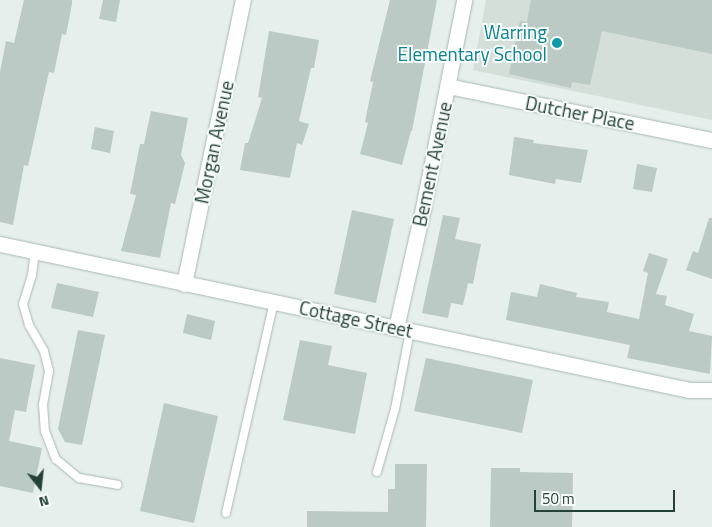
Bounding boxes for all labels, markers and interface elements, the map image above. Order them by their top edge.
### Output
place label: Warring Elementary School [398,21,547,65]
marker: Warring Elementary School [551,37,563,49]
street label: Morgan Avenue [190,78,238,206]
street label: Dutcher Place [523,91,637,135]
street label: Bement Avenue [408,99,456,229]
street label: Cottage Street [297,296,415,342]
north arrow [15,462,65,512]
scale bar [537,480,678,512]
text: 50 m [542,487,575,510]
text: N [37,490,52,513]

